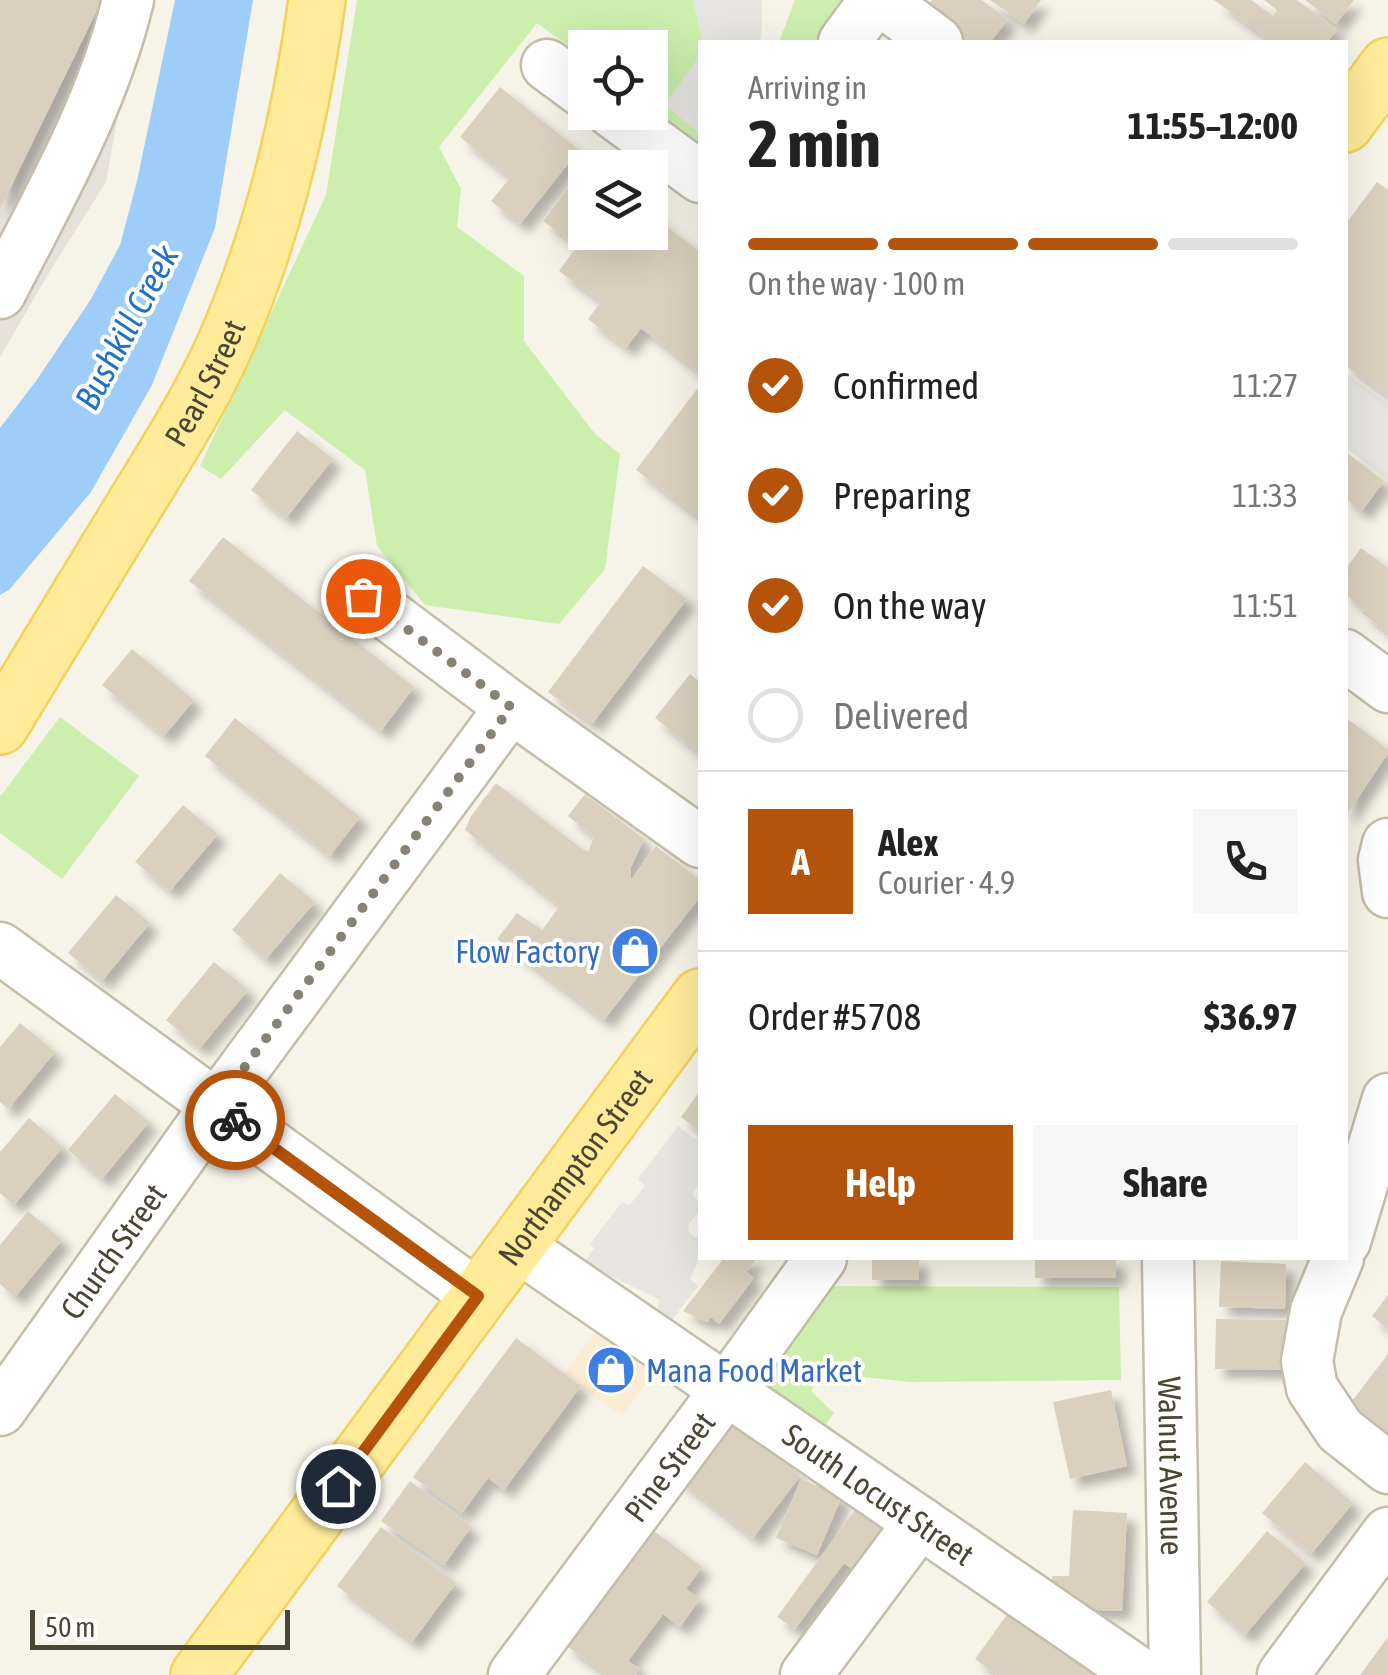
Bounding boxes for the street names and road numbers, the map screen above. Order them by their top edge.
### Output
street label: Pearl Street [157,314,252,453]
street label: Northampton Street [490,1061,659,1272]
street label: Church Street [52,1176,173,1326]
street label: Walnut Avenue [1151,1376,1191,1556]
street label: Pine Street [616,1404,722,1528]
street label: South Locust Street [776,1416,981,1573]

